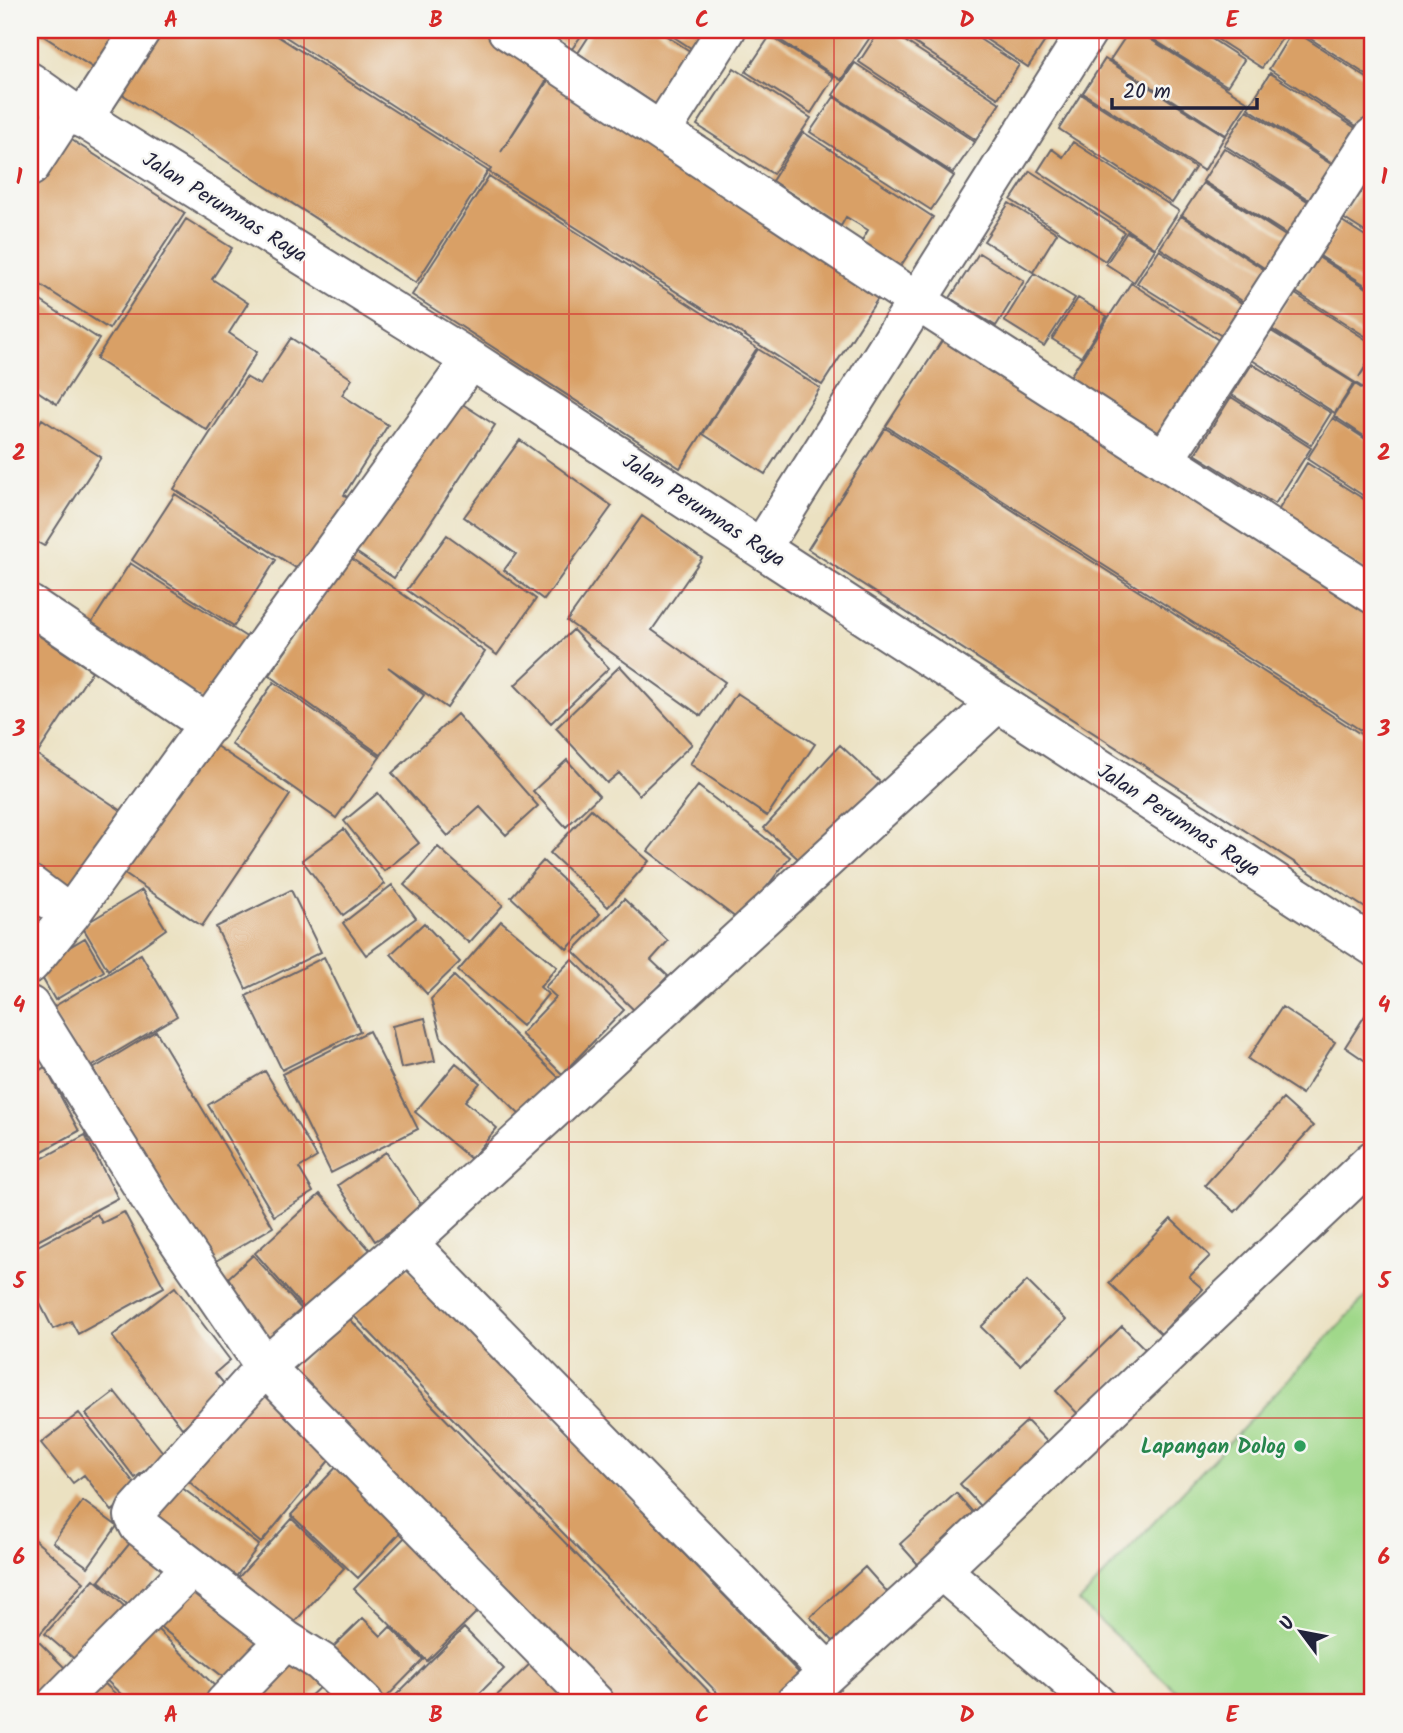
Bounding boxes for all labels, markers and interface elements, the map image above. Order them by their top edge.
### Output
text: A [164,3,178,39]
text: B [429,3,443,39]
text: C [695,3,709,39]
text: D [959,3,975,39]
text: E [1226,3,1240,39]
scale bar [1112,66,1258,110]
text: 20 m [1123,76,1171,109]
street label: Jalan Perumnas Raya [135,144,313,272]
text: 1 [16,160,23,196]
text: 1 [1381,160,1388,196]
text: 2 [12,436,26,472]
text: 2 [1377,436,1391,472]
street label: Jalan Perumnas Raya [615,446,791,577]
text: 3 [12,712,26,748]
text: 3 [1377,712,1391,748]
street label: Jalan Perumnas Raya [1090,756,1266,887]
text: 4 [13,988,26,1024]
text: 4 [1378,988,1391,1024]
text: 5 [12,1264,27,1300]
text: 5 [1377,1264,1392,1300]
place label: Lapangan Dolog [1141,1431,1286,1464]
marker: Lapangan Dolog [1292,1438,1308,1454]
text: 6 [13,1540,25,1576]
text: 6 [1378,1540,1390,1576]
north arrow [1266,1596,1336,1666]
text: U [1273,1611,1304,1637]
text: A [164,1698,178,1733]
text: B [429,1698,443,1733]
text: C [695,1698,709,1733]
text: D [959,1698,975,1733]
text: E [1226,1698,1240,1733]

